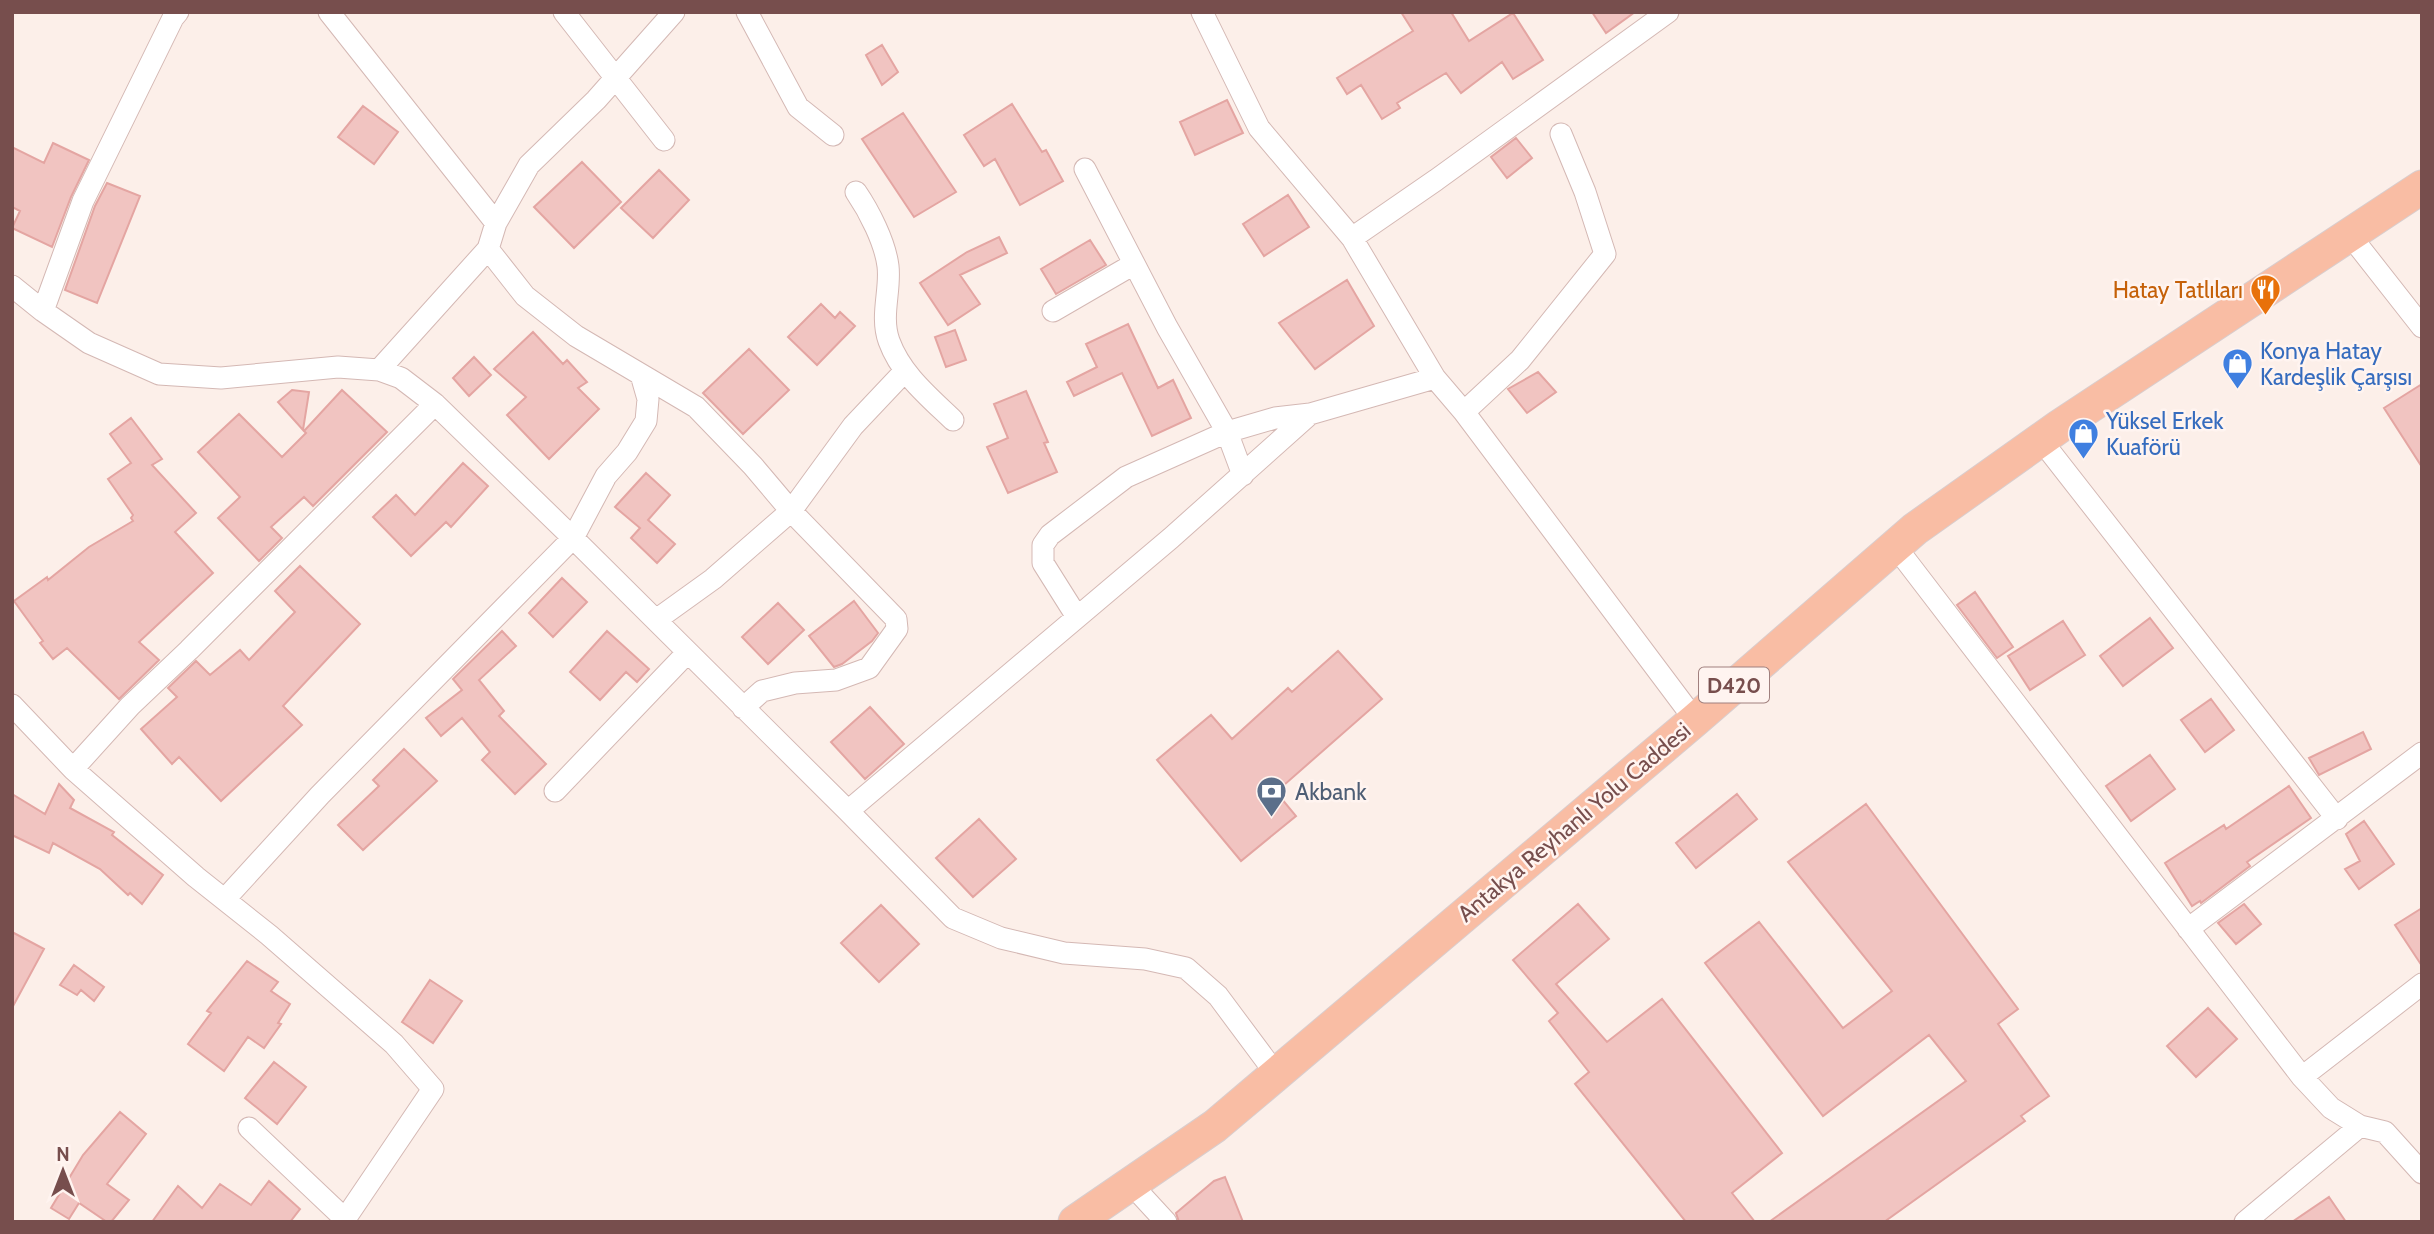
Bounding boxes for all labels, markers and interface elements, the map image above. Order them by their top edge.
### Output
restaurant icon: Hatay Tatlıları [2249,273,2283,317]
place label: Hatay Tatlıları [2113,276,2243,304]
place label: Konya Hatay Kardeşlik Çarşısı [2260,337,2412,391]
shop icon: Konya Hatay Kardeşlik Çarşısı [2220,347,2254,391]
place label: Yüksel Erkek Kuaförü [2105,407,2224,461]
shop icon: Yüksel Erkek Kuaförü [2066,417,2100,461]
road number: D420 [1699,668,1769,702]
street label: Antakya Reyhanlı Yolu Caddesi [1452,716,1696,928]
bank icon: Akbank [1255,775,1289,819]
place label: Akbank [1295,778,1367,806]
north arrow [28,1136,98,1206]
text: N [56,1143,70,1166]

